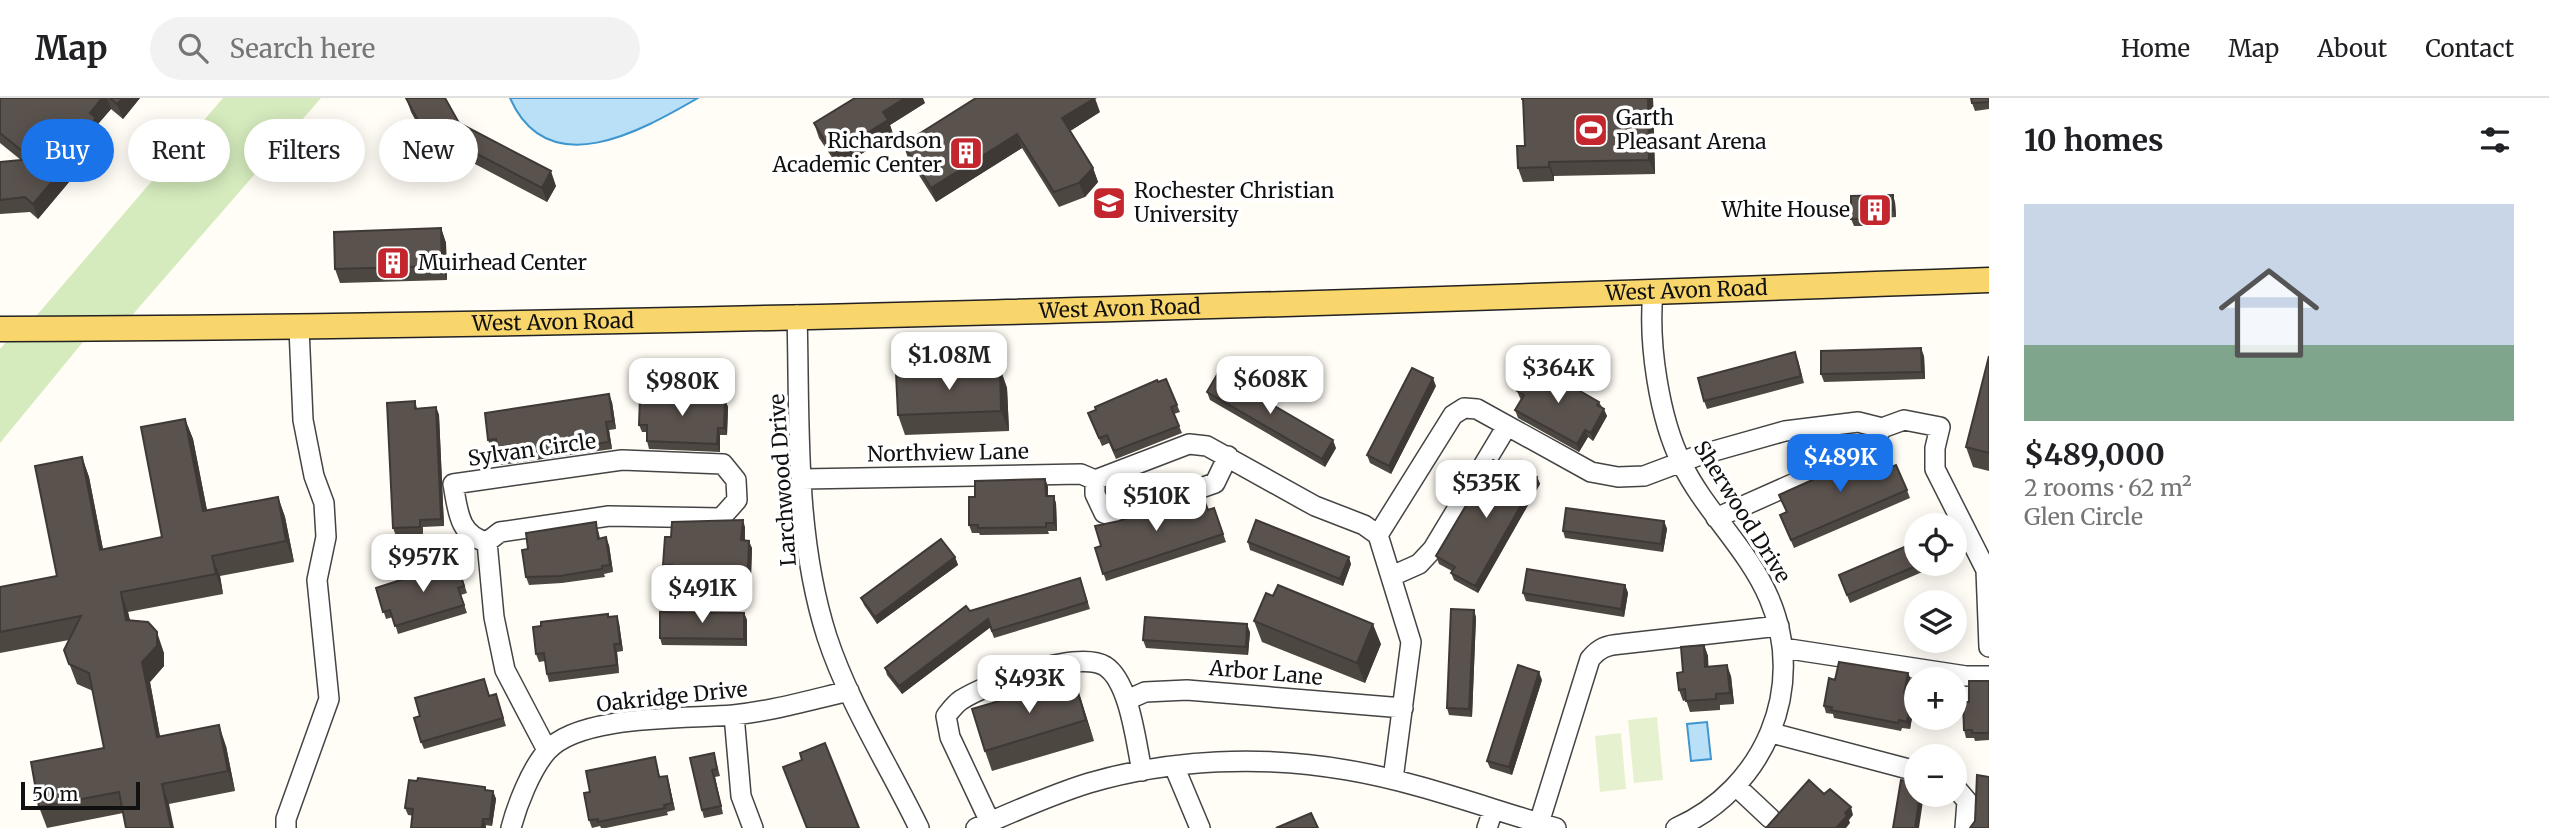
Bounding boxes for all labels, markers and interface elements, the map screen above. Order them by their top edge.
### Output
search box [150,17,640,80]
text: Map [35,28,108,69]
icon: search [174,29,212,67]
text: Search here [230,32,375,65]
text: Home [2121,33,2190,64]
text: Map [2228,33,2279,64]
text: About [2317,33,2387,64]
text: Contact [2425,33,2514,64]
place label: Garth Pleasant Arena [1616,104,1767,155]
sports icon: Garth Pleasant Arena [1572,111,1610,149]
chip: Buy [21,119,114,182]
chip: Rent [128,119,230,182]
chip: Filters [244,119,365,182]
chip: New [379,119,478,182]
text: 10 homes [2024,121,2164,159]
icon: filters [2476,121,2514,159]
place label: Richardson Academic Center [771,127,942,178]
building icon: Richardson Academic Center [947,134,985,172]
place label: Rochester Christian University [1134,177,1334,228]
school or university icon: Rochester Christian University [1090,184,1128,222]
building icon: White House [1856,191,1894,229]
place label: White House [1720,196,1850,223]
building icon: Muirhead Center [374,244,412,282]
place label: Muirhead Center [418,249,587,276]
icon: home [2206,250,2332,376]
street label: West Avon Road [1604,274,1768,307]
street label: West Avon Road [1037,293,1201,324]
street label: West Avon Road [471,307,635,337]
pin: $1.08M [892,332,1006,392]
text: $1.08M [907,340,991,369]
pin: $364K [1509,345,1607,405]
text: $364K [1522,353,1594,382]
pin: $608K [1221,356,1319,416]
pin: $980K [633,358,731,418]
text: $608K [1232,364,1308,393]
text: $980K [645,366,719,395]
street label: Larchwood Drive [763,393,802,567]
street label: Sylvan Circle [466,427,598,472]
pin: $489K [1791,434,1889,494]
text: $489,000 [2024,435,2165,473]
street label: Sherwood Drive [1688,436,1797,588]
street label: Northview Lane [867,438,1029,467]
text: $489K [1803,442,1877,471]
pin: $535K [1437,460,1535,520]
text: $535K [1452,468,1520,497]
text: 2 rooms · 62 m² [2024,473,2192,502]
pin: $510K [1107,474,1205,533]
text: $510K [1122,481,1190,510]
text: Glen Circle [2024,502,2143,531]
map controls [1904,513,1967,807]
button: locate [1904,513,1967,576]
pin: $957K [374,534,472,594]
text: $957K [387,542,459,571]
pin: $491K [653,566,751,625]
text: $491K [667,573,737,602]
button: layers [1904,590,1967,653]
street label: Arbor Lane [1207,654,1324,691]
pin: $493K [980,656,1078,715]
text: $493K [993,663,1065,692]
button: + [1904,667,1967,730]
street label: Oakridge Drive [595,675,749,718]
button: − [1904,744,1967,807]
scale bar [21,779,140,811]
text: 50 m [32,782,78,806]

